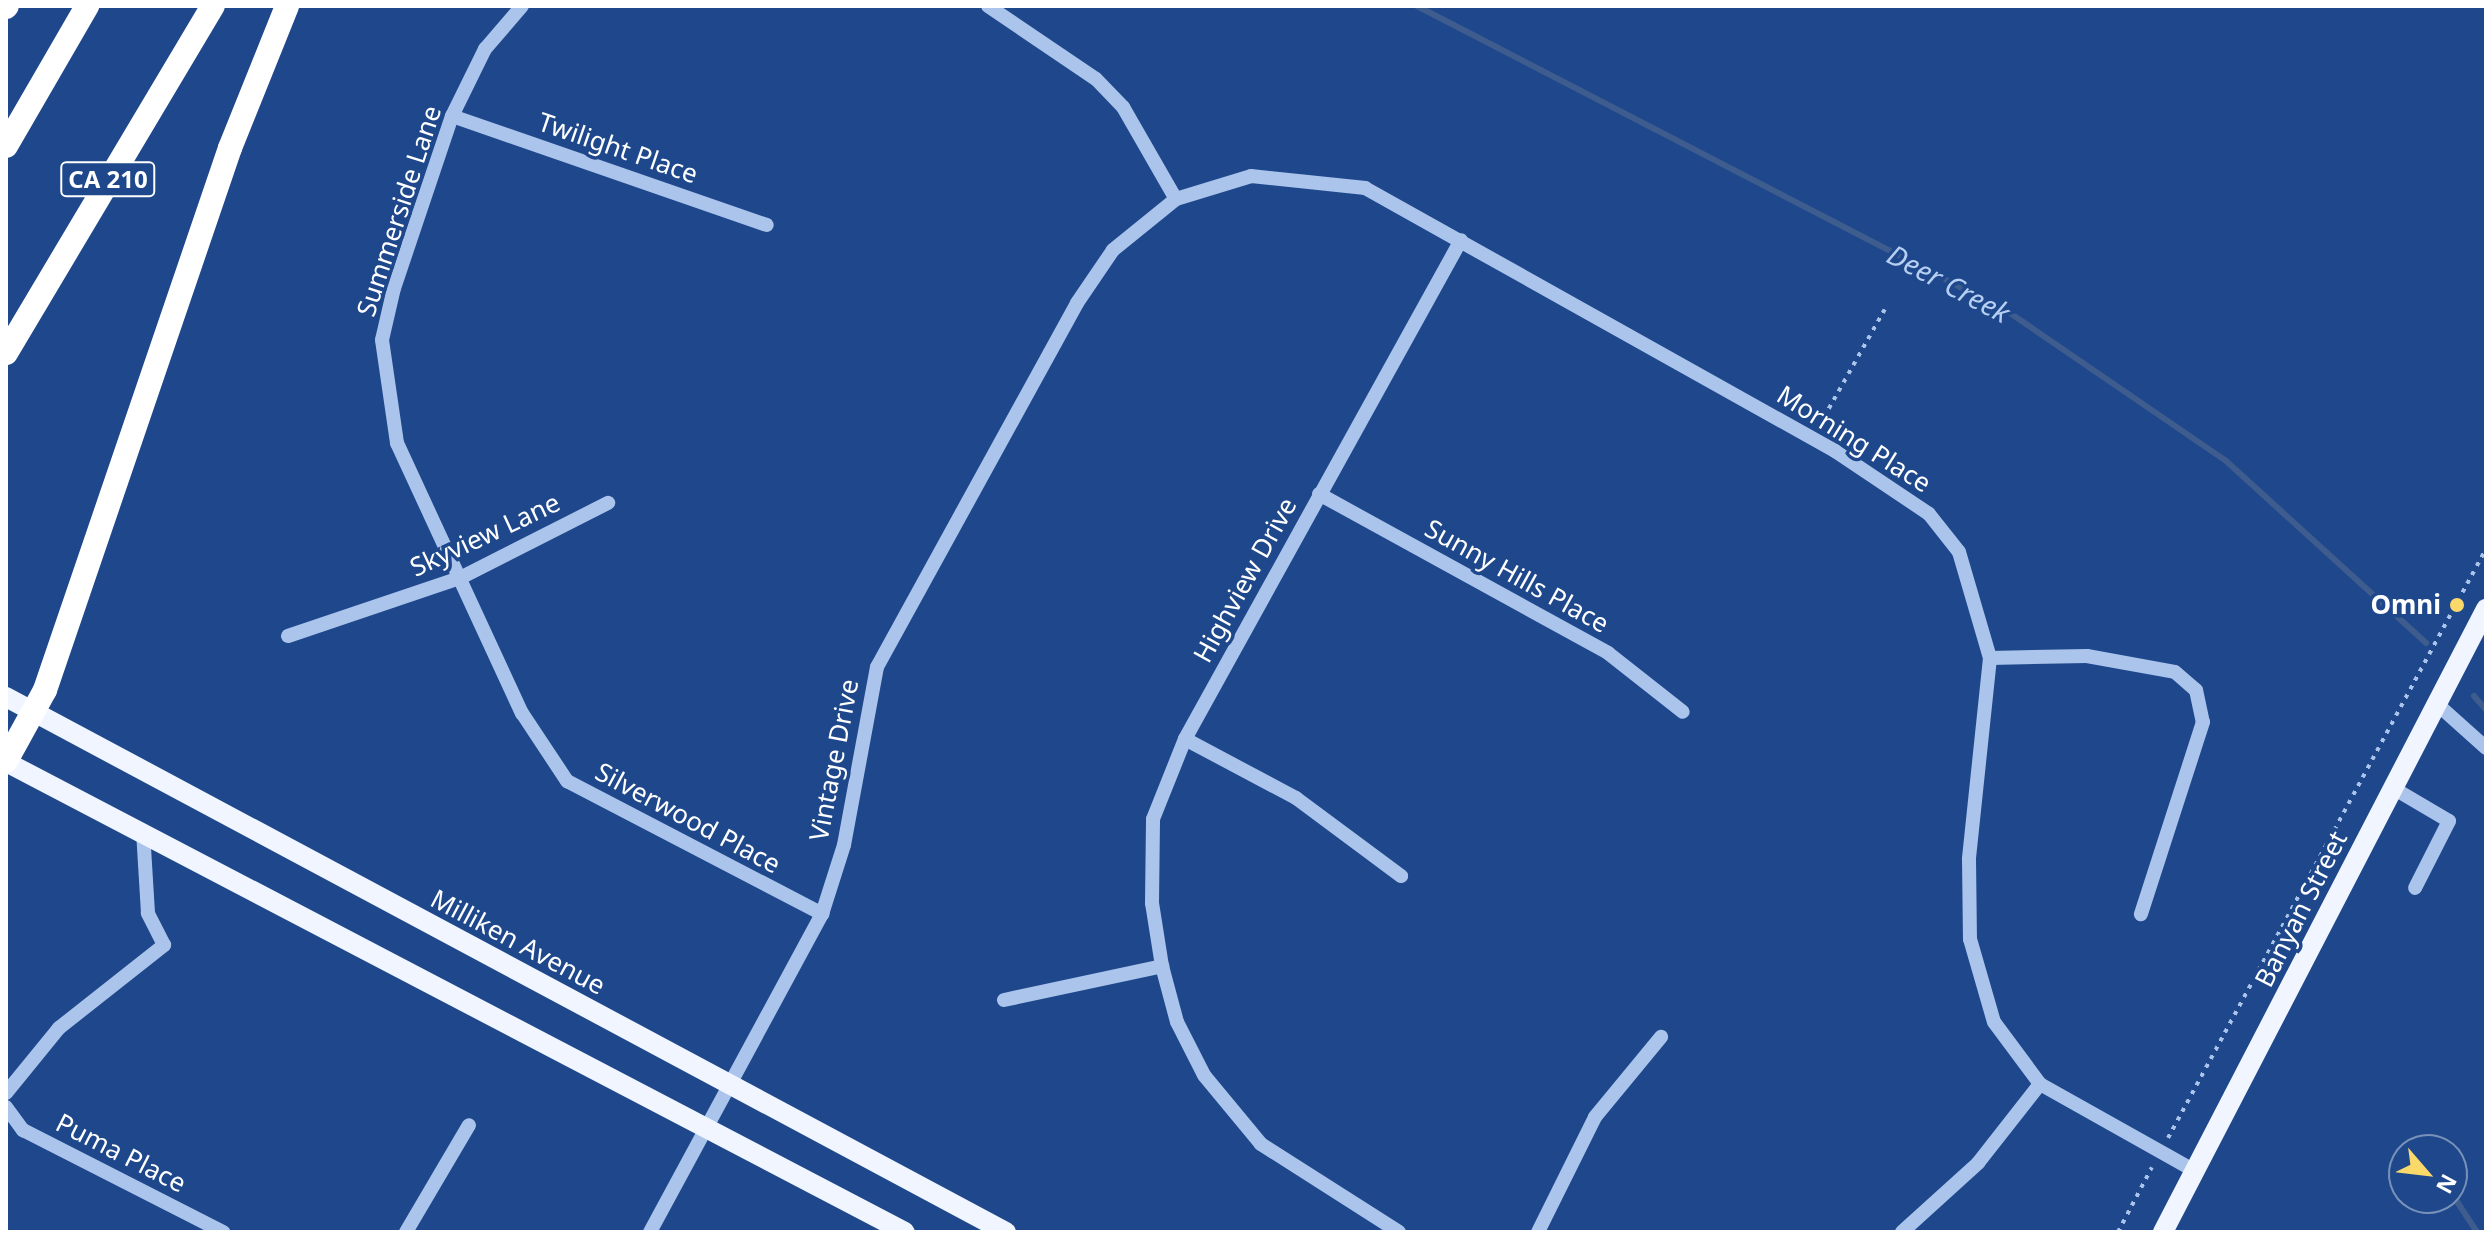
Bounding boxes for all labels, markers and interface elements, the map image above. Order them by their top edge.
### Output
street label: Summerside Lane [350,102,448,320]
street label: Twilight Place [534,106,702,190]
road number: CA 210 [60,159,156,199]
water label: Deer Creek [1882,237,2016,329]
street label: Morning Place [1771,379,1937,499]
street label: Skyview Lane [405,487,565,583]
street label: Highview Drive [1187,492,1303,668]
street label: Sunny Hills Place [1420,513,1614,639]
place label: Omni [2370,589,2441,621]
marker: Omni [2448,596,2466,614]
street label: Vintage Drive [803,677,865,843]
street label: Silverwood Place [590,756,786,880]
street label: Banyan Street [2248,826,2354,992]
street label: Milliken Avenue [425,883,611,1001]
street label: Puma Place [51,1107,191,1199]
north arrow [2388,1134,2468,1214]
text: N [2430,1169,2465,1199]

